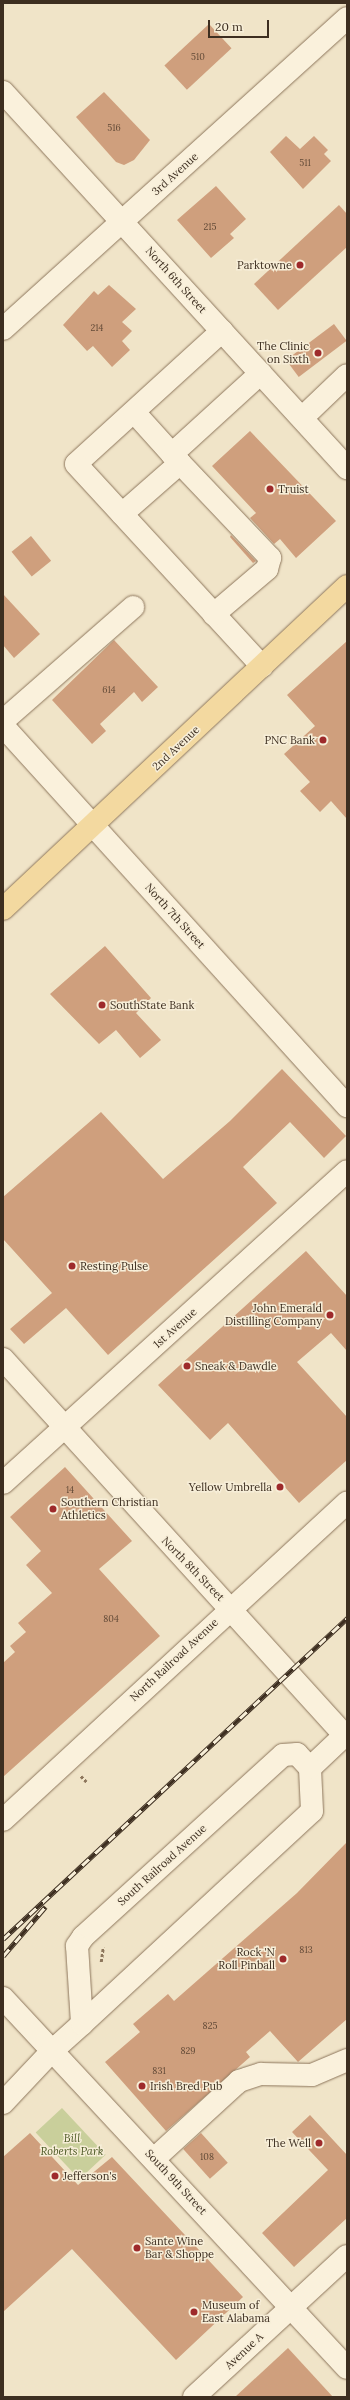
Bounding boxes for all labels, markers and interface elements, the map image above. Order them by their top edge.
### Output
scale bar [210,12,271,38]
text: 20 m [215,19,243,34]
house number: 510 [191,52,205,62]
house number: 516 [107,123,121,133]
street label: 3rd Avenue [149,150,201,198]
house number: 511 [299,158,311,168]
house number: 215 [203,222,217,232]
street label: North 6th Street [143,244,209,316]
place label: Parktowne [237,258,292,272]
marker: Parktowne [295,260,305,270]
house number: 214 [91,323,103,333]
place label: The Clinic on Sixth [257,340,309,366]
marker: The Clinic on Sixth [312,347,324,359]
place label: Truist [278,482,309,496]
marker: Truist [265,484,275,494]
house number: 614 [102,685,116,695]
street label: 2nd Avenue [150,723,202,773]
place label: PNC Bank [264,733,315,747]
marker: PNC Bank [318,735,328,745]
street label: North 7th Street [142,881,208,951]
place label: SouthState Bank [110,998,194,1012]
marker: SouthState Bank [97,1000,107,1010]
place label: Resting Pulse [80,1259,148,1273]
marker: Resting Pulse [67,1261,77,1271]
place label: John Emerald Distilling Company [225,1302,322,1328]
street label: 1st Avenue [151,1305,199,1351]
marker: John Emerald Distilling Company [325,1310,335,1320]
place label: Sneak & Dawdle [195,1359,277,1373]
marker: Sneak & Dawdle [182,1361,192,1371]
place label: Yellow Umbrella [189,1480,272,1494]
marker: Yellow Umbrella [275,1482,285,1492]
house number: 14 [66,1485,74,1495]
place label: Southern Christian Athletics [61,1496,158,1522]
marker: Southern Christian Athletics [48,1504,58,1514]
street label: North 8th Street [159,1534,227,1604]
house number: 804 [103,1614,119,1624]
street label: North Railroad Avenue [127,1616,221,1704]
street label: South Railroad Avenue [115,1822,209,1908]
house number: 813 [299,1945,313,1955]
place label: Rock 'N Roll Pinball [218,1946,275,1972]
marker: Rock 'N Roll Pinball [278,1954,288,1964]
house number: 825 [203,2021,217,2031]
house number: 829 [180,2046,196,2056]
house number: 831 [152,2066,166,2076]
place label: Irish Bred Pub [150,2079,222,2093]
marker: Irish Bred Pub [137,2081,147,2091]
park label: Bill Roberts Park [40,2132,104,2158]
place label: The Well [266,2136,311,2150]
marker: The Well [314,2138,324,2148]
street label: South 9th Street [142,2147,210,2217]
house number: 108 [200,2152,214,2162]
place label: Jefferson's [63,2169,117,2183]
marker: Jefferson's [50,2171,60,2181]
place label: Sante Wine Bar & Shoppe [145,2235,214,2261]
marker: Sante Wine Bar & Shoppe [132,2243,142,2253]
place label: Museum of East Alabama [202,2299,270,2325]
marker: Museum of East Alabama [189,2307,199,2317]
street label: Avenue A [222,2330,266,2372]

